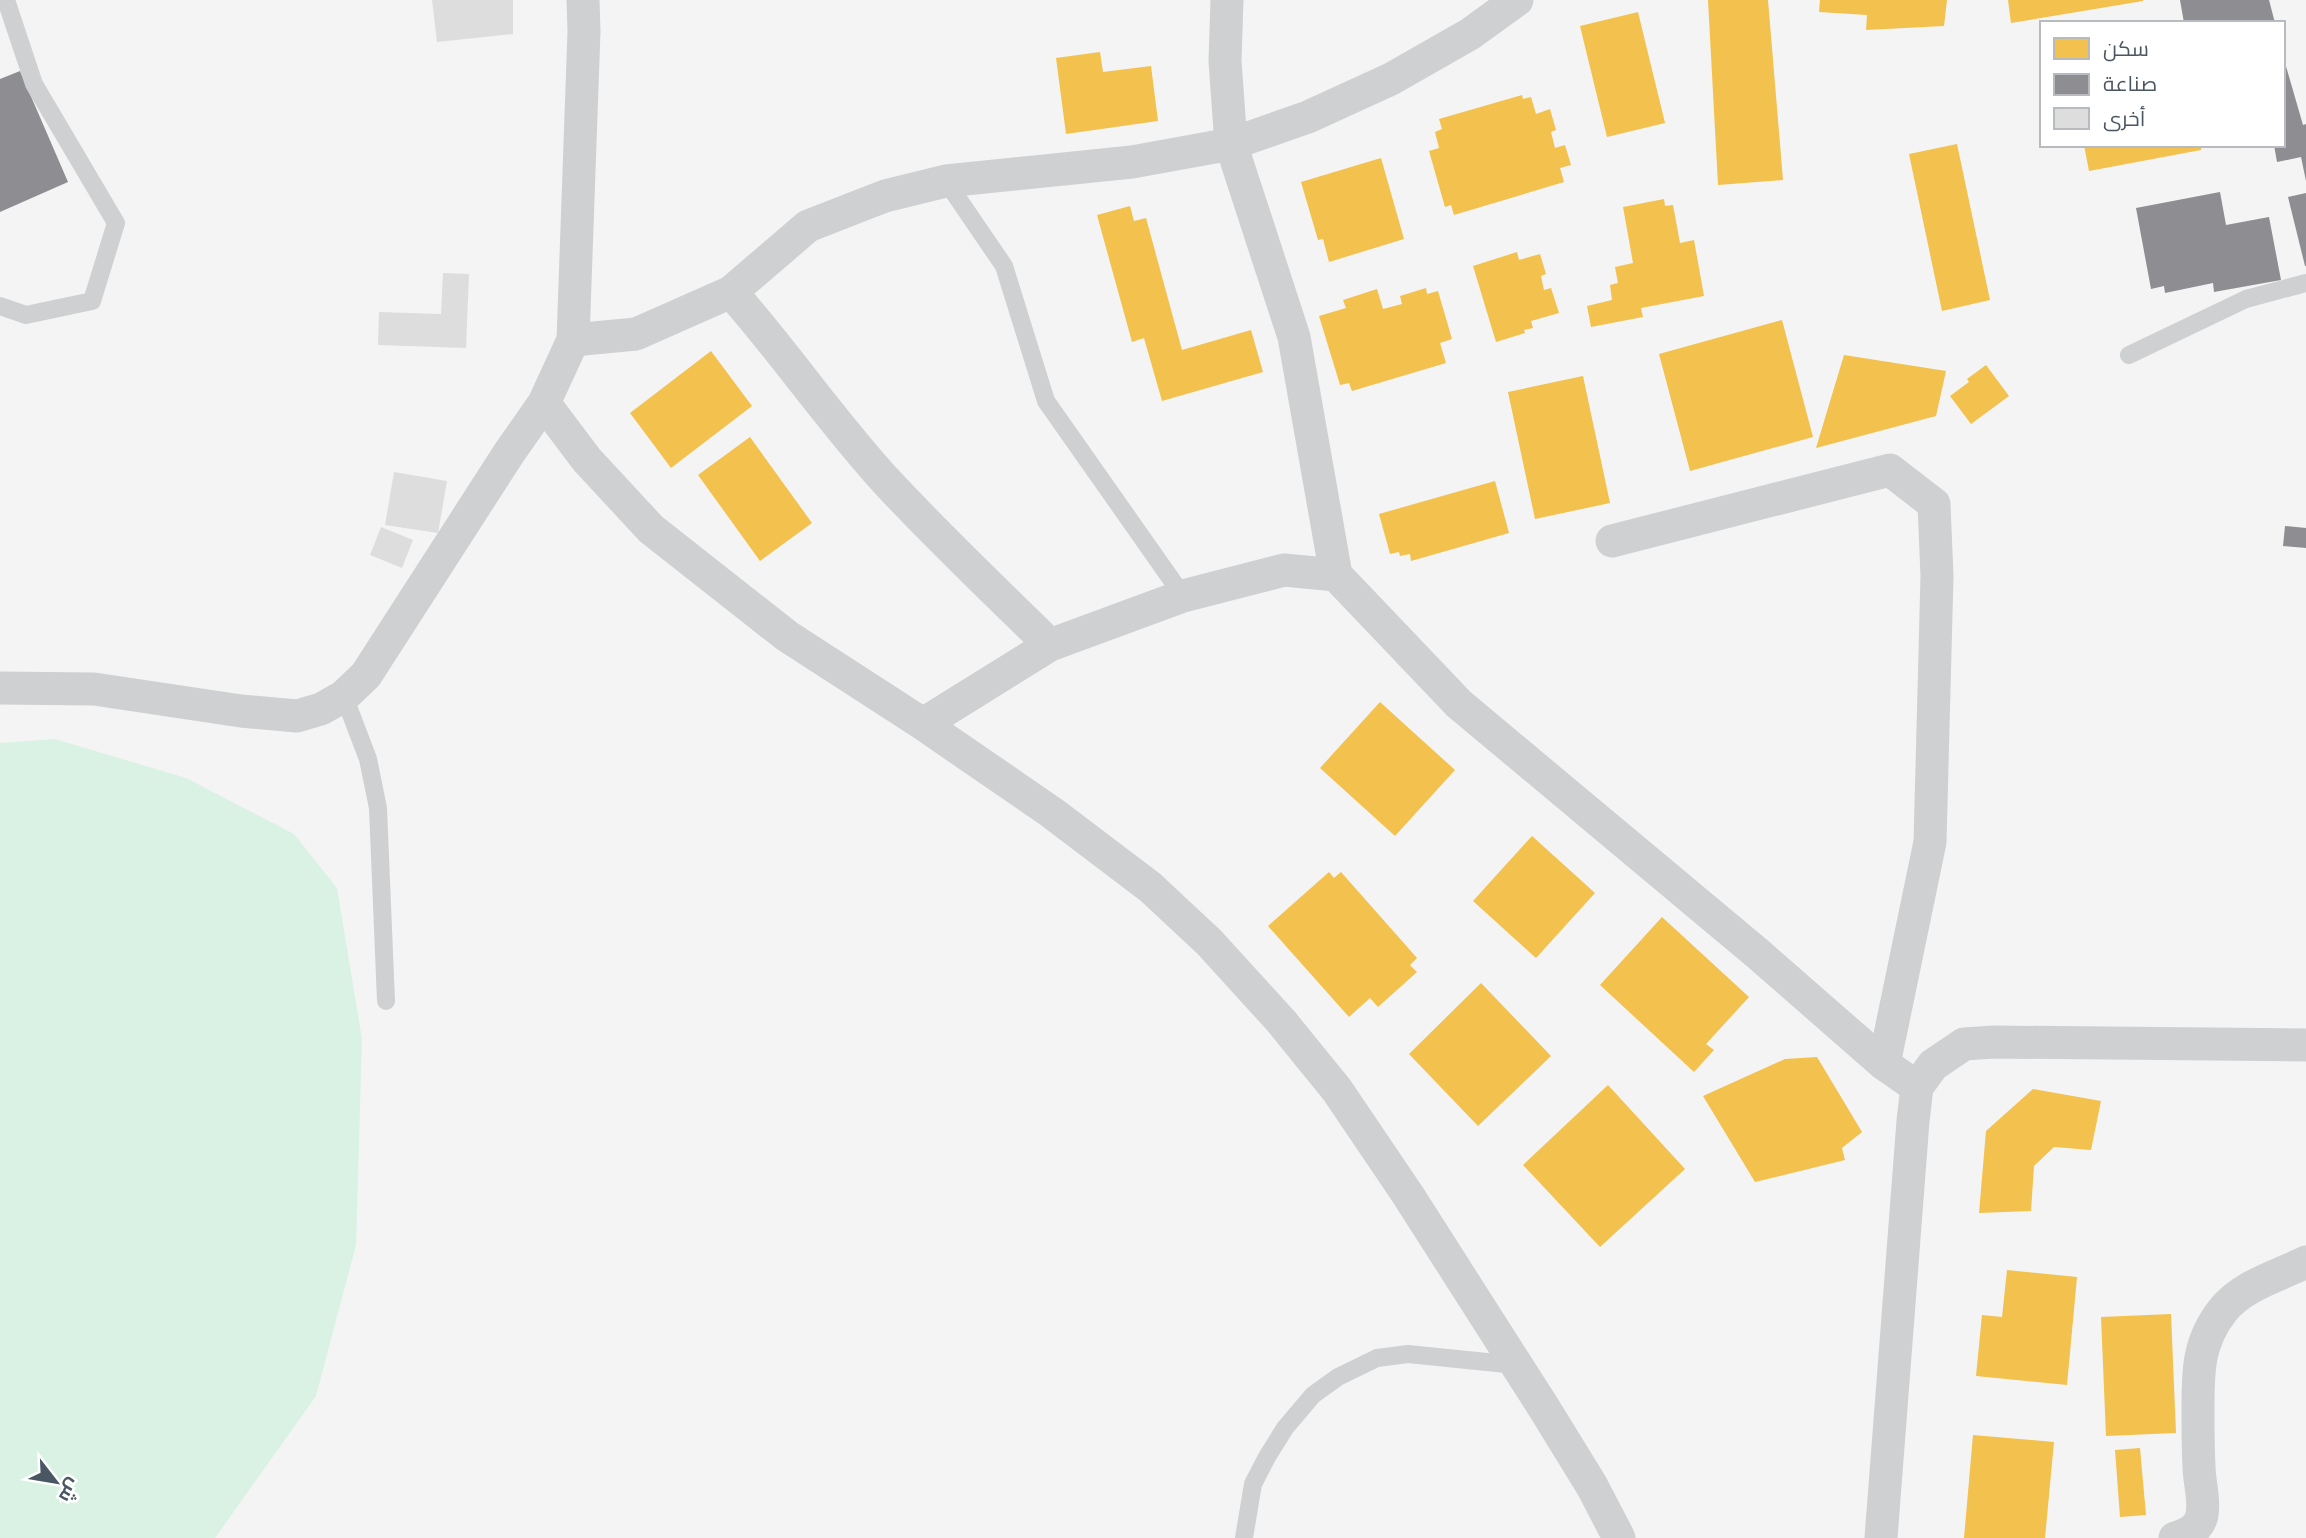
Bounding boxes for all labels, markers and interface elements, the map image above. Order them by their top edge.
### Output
legend [2040,21,2285,147]
text: سكن [2103,36,2149,62]
text: صناعة [2103,71,2157,95]
text: أخرى [2103,106,2145,132]
north arrow [21,1447,91,1517]
text: ش [54,1474,86,1507]

